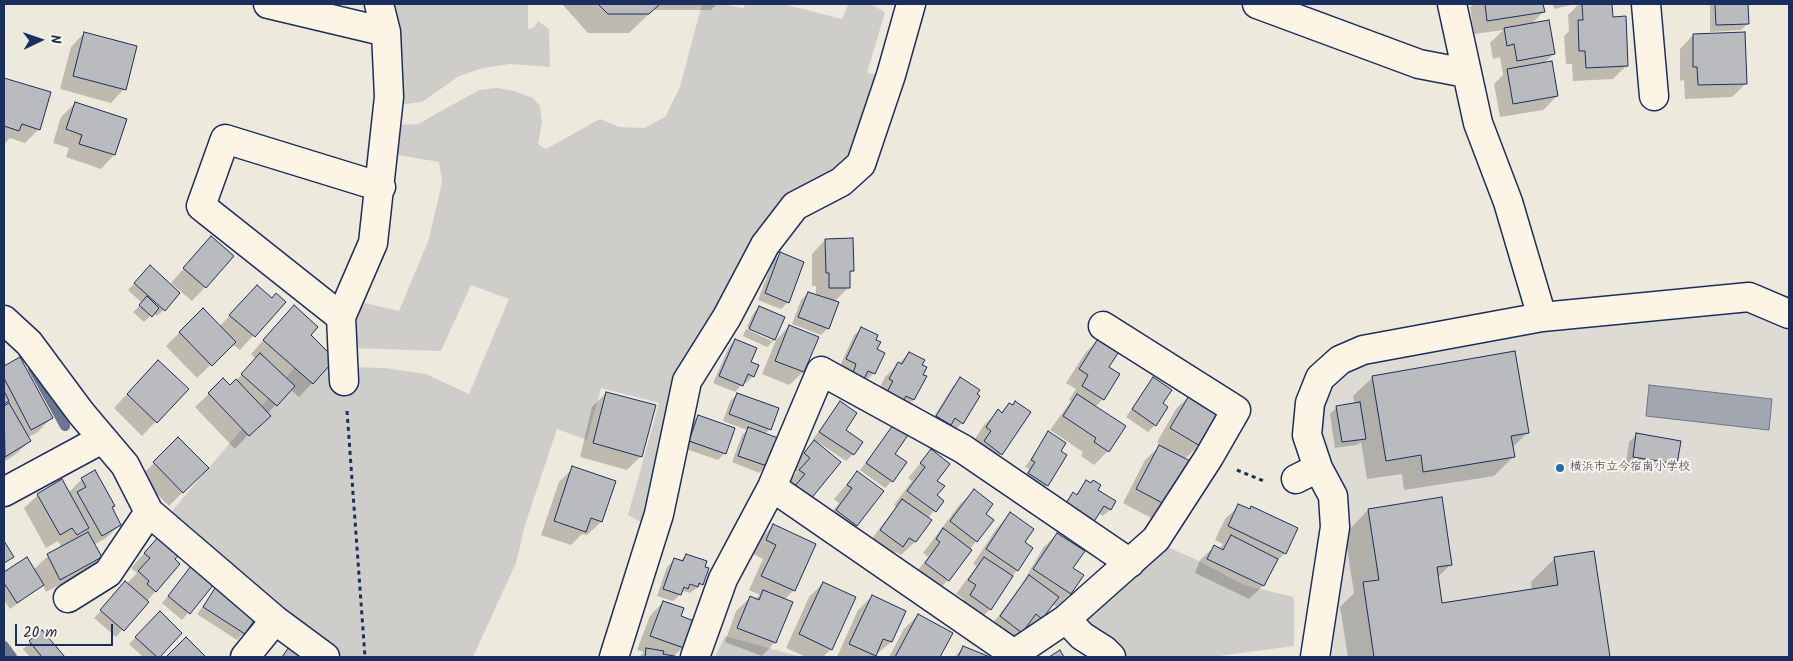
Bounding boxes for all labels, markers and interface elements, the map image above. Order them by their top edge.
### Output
north arrow [15,15,65,65]
text: N [44,34,66,44]
place label: 横浜市立今宿南小学校 [1570,461,1690,475]
marker: 横浜市立今宿南小学校 [1554,462,1566,474]
scale bar [18,614,115,646]
text: 20 m [23,621,57,645]

